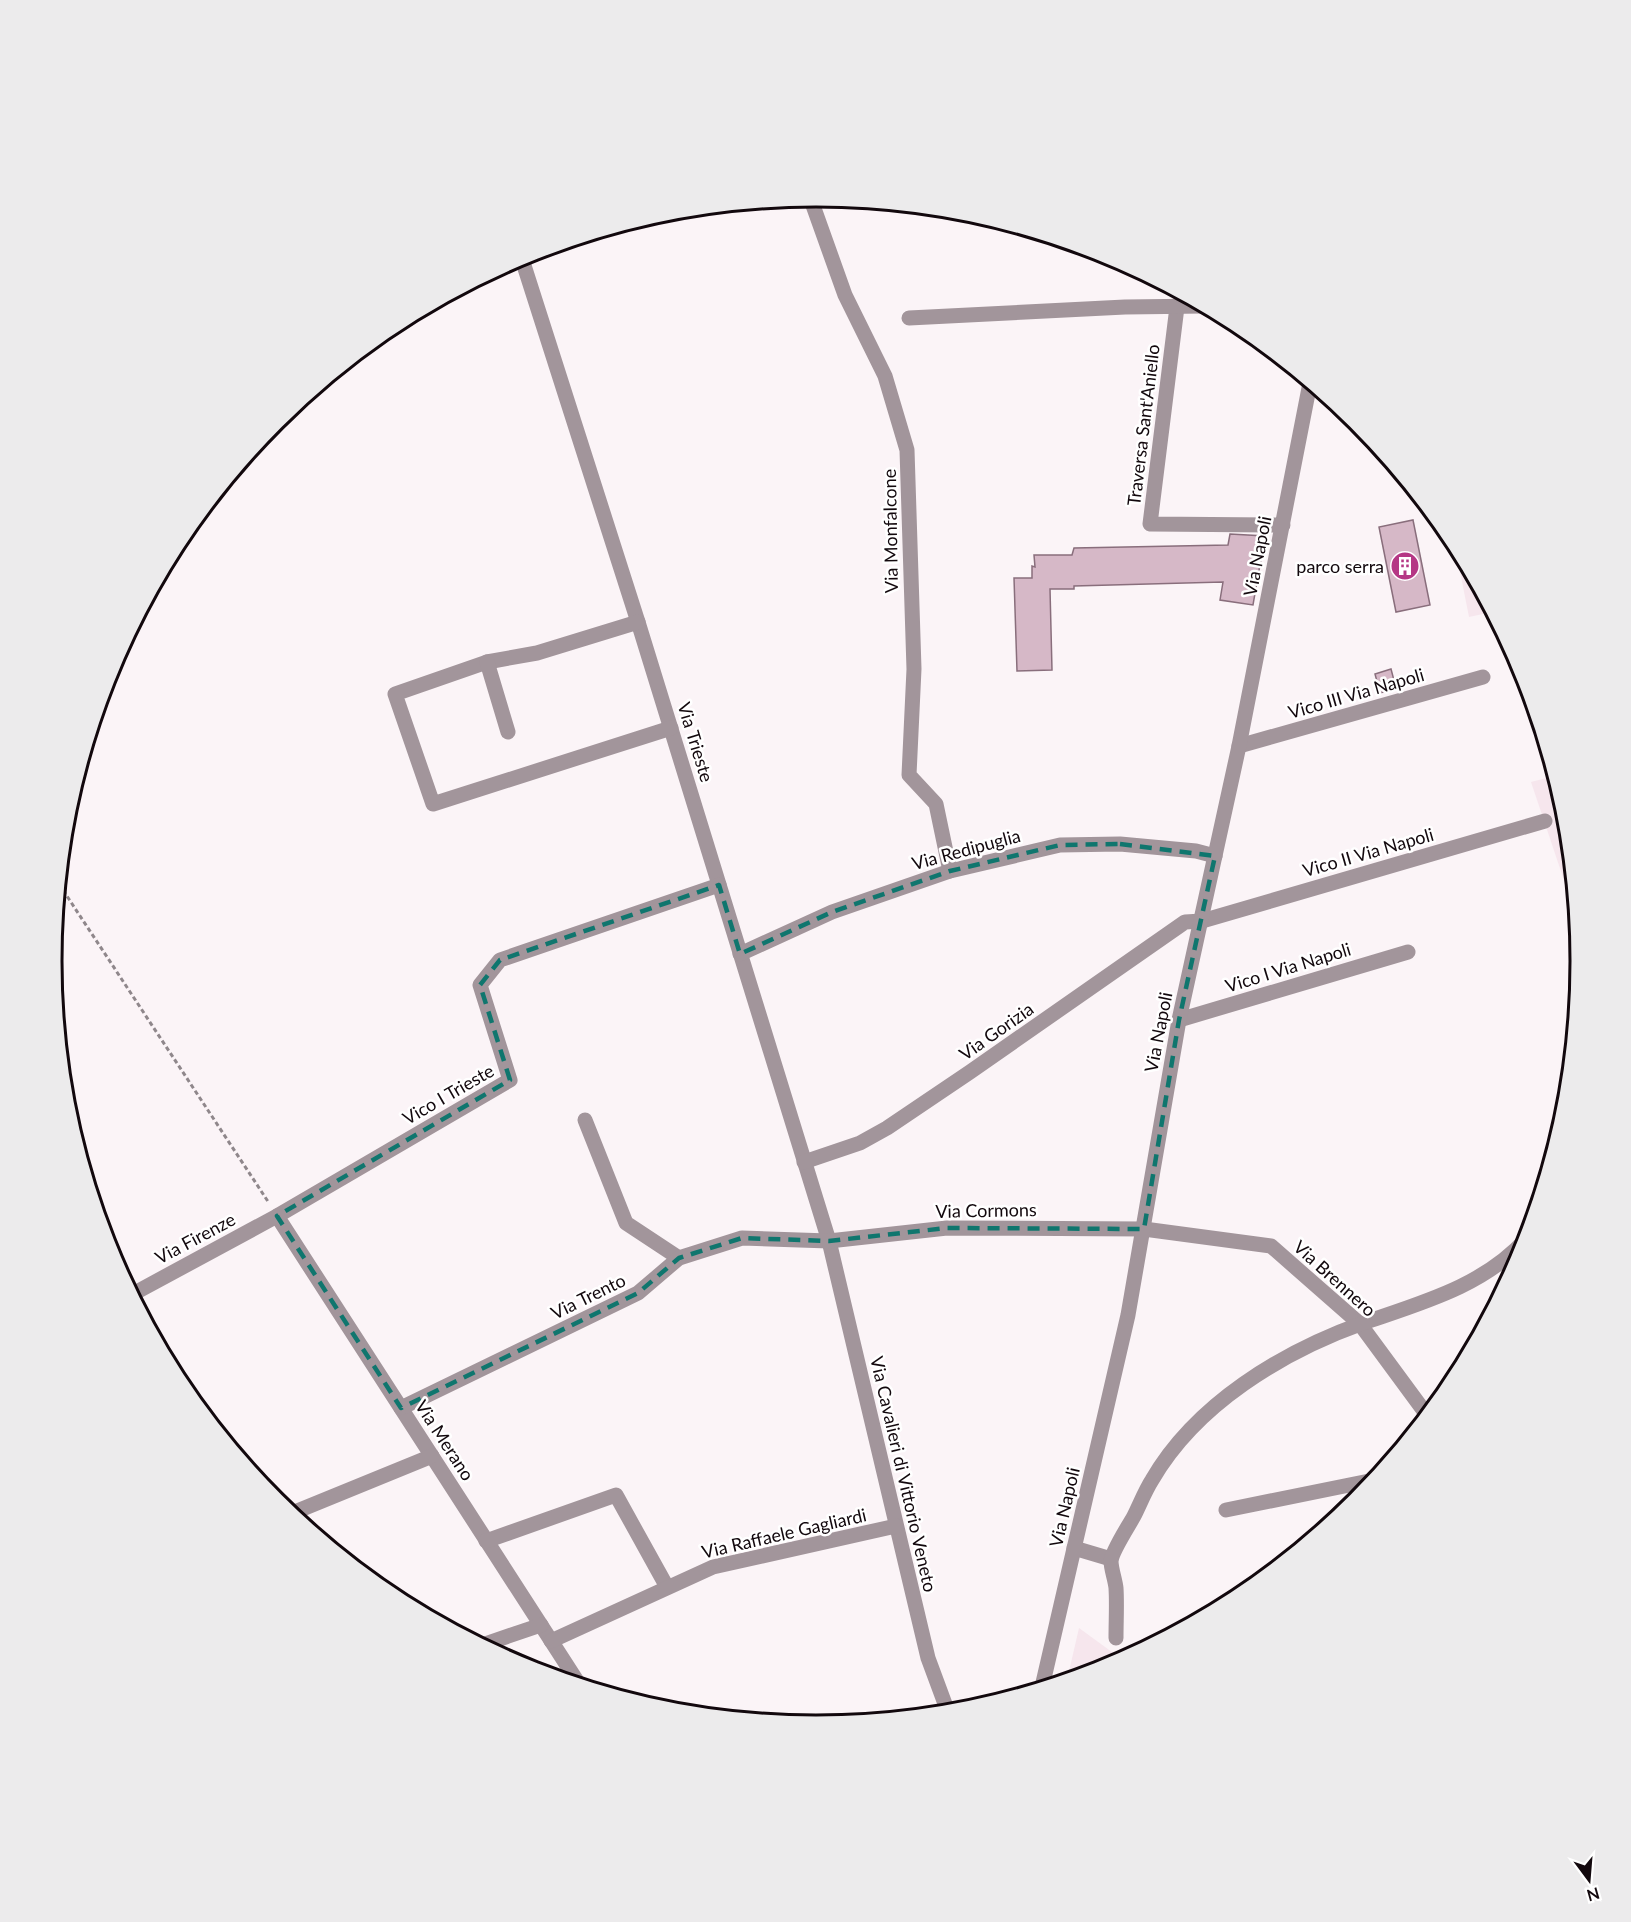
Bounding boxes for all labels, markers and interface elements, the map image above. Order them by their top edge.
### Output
street label: Traversa Sant'Aniello [1122,343,1164,507]
street label: Via Monfalcone [878,469,902,593]
street label: Via Napoli [1238,514,1276,598]
building icon: parco serra [1389,550,1421,582]
place label: parco serra [1296,555,1384,577]
street label: Vico III Via Napoli [1286,663,1426,723]
street label: Via Trieste [673,699,719,785]
street label: Vico II Via Napoli [1300,823,1436,881]
street label: Via Redipuglia [909,824,1023,874]
street label: Vico I Via Napoli [1223,937,1353,997]
street label: Via Napoli [1139,990,1177,1074]
street label: Via Gorizia [955,997,1037,1065]
street label: Vico I Trieste [399,1059,497,1129]
street label: Via Cormons [935,1198,1037,1222]
street label: Via Firenze [151,1208,239,1268]
street label: Via Brennero [1289,1235,1381,1321]
street label: Via Trento [547,1268,629,1324]
street label: Via Cavalieri di Vittorio Veneto [866,1354,942,1594]
street label: Via Merano [411,1396,479,1484]
street label: Via Napoli [1044,1465,1084,1549]
street label: Via Raffaele Gagliardi [700,1503,868,1563]
north arrow [1559,1850,1619,1910]
text: N [1585,1884,1602,1906]

